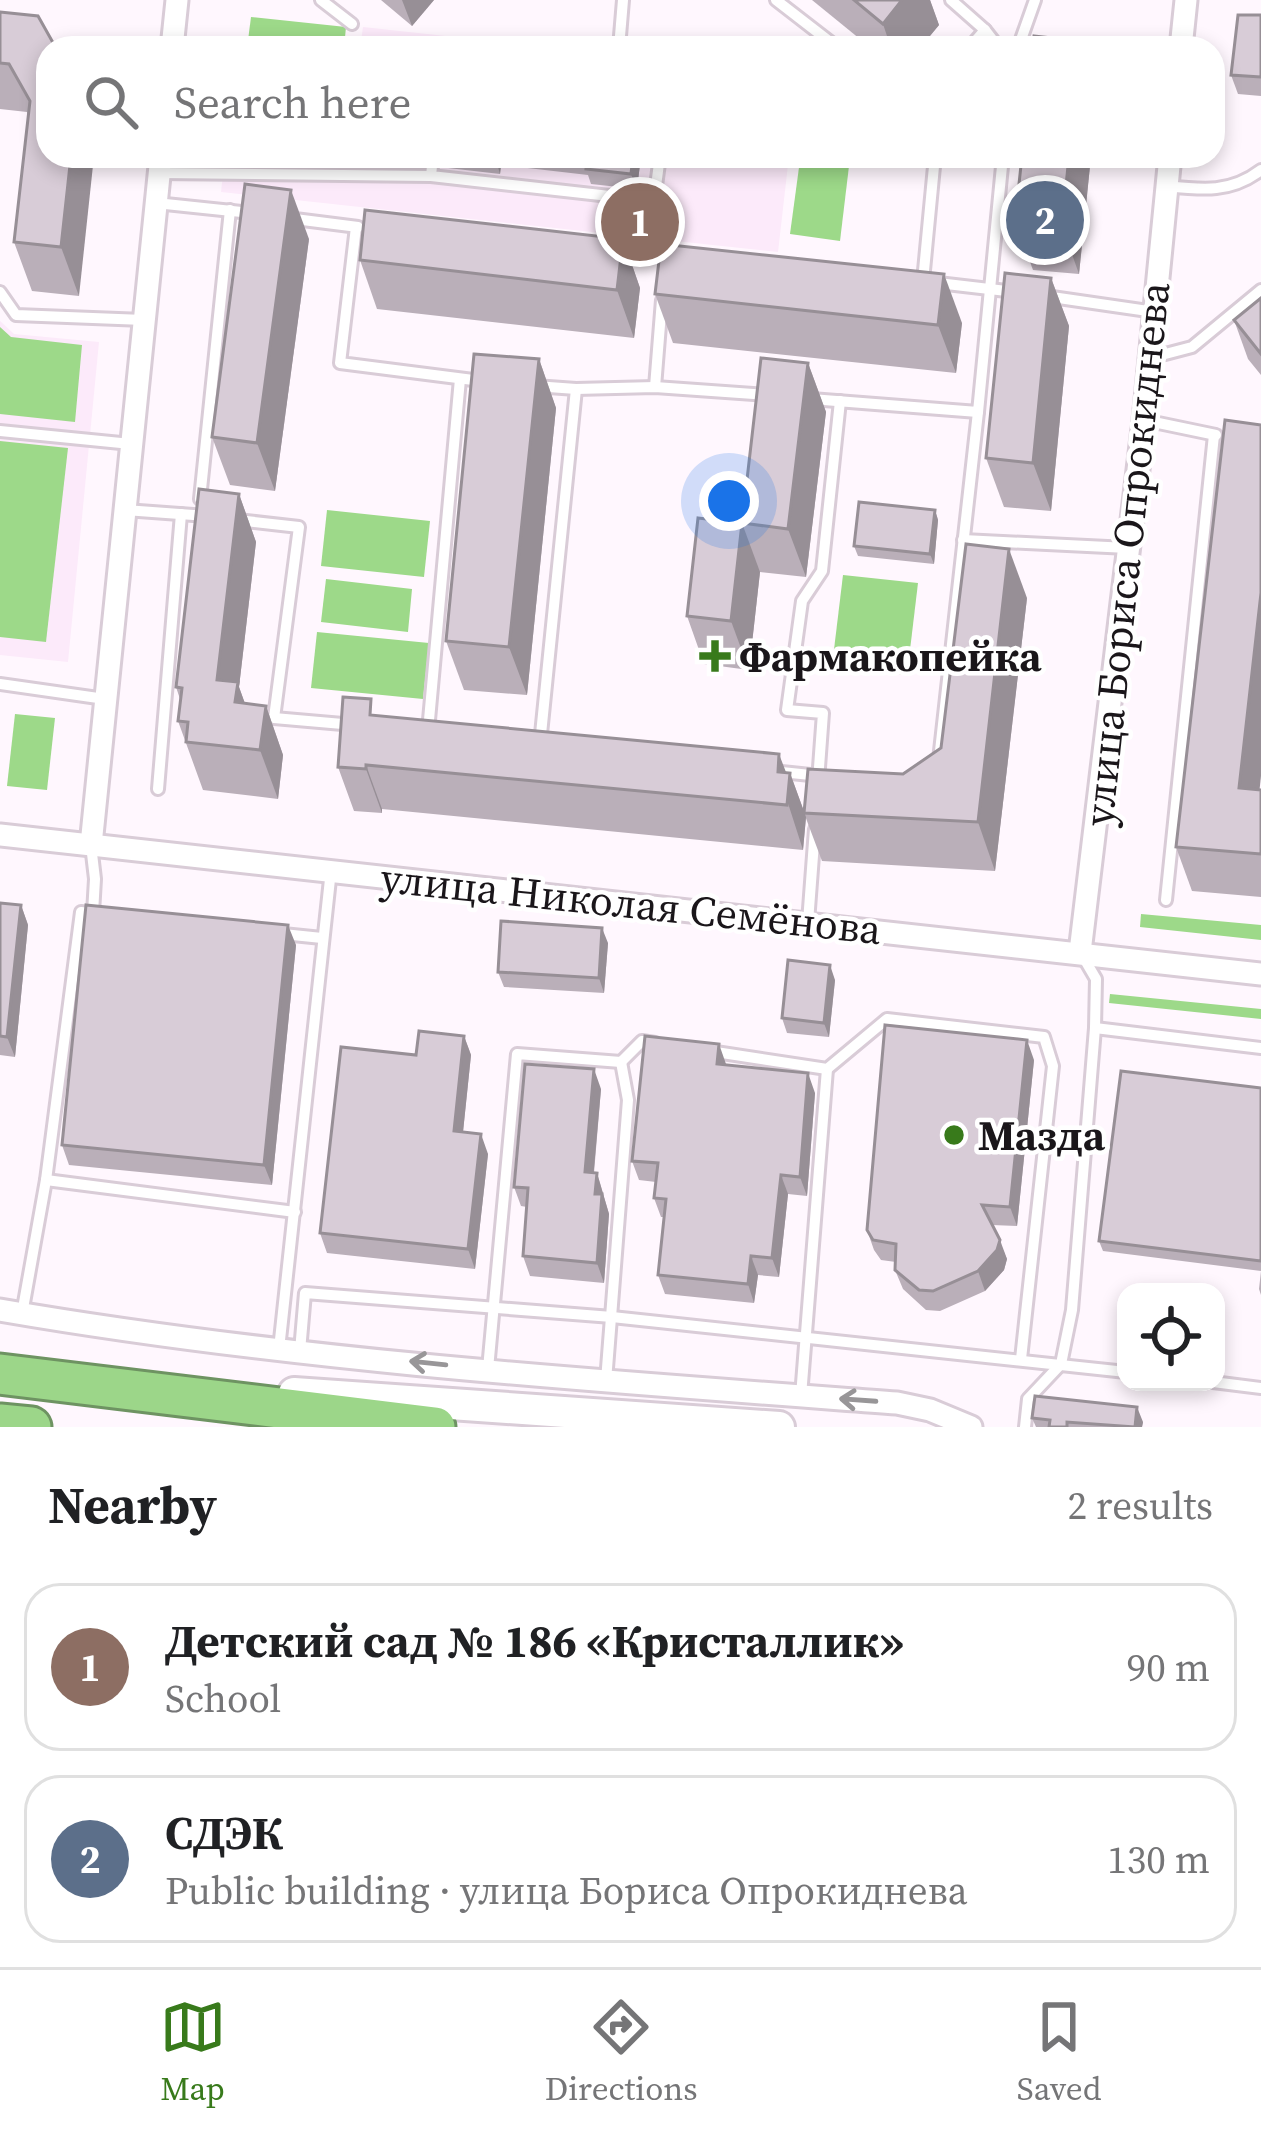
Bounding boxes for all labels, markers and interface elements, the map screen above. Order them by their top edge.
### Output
search box [36,36,1225,168]
icon: search [78,69,144,135]
text: Search here [174,71,411,133]
pin: 2 [1006,175,1084,265]
pin: 1 [601,177,679,267]
street label: улица Бориса Опрокиднева [1069,278,1183,829]
your location [699,471,759,531]
place label: Фармакопейка [739,627,1042,685]
marker: Фармакопейка [702,643,728,669]
street label: улица Николая Семёнова [378,848,885,958]
place label: Мазда [978,1106,1106,1164]
marker: Мазда [941,1122,967,1148]
map controls [1117,1283,1225,1391]
button: locate [1117,1283,1225,1391]
one-way arrow [409,1352,448,1374]
one-way arrow [839,1389,878,1412]
text: Nearby [48,1470,217,1540]
text: 2 results [1068,1479,1213,1532]
text: Детский сад № 186 «Кристаллик» [165,1610,904,1672]
text: 1 [79,1641,101,1694]
text: 90 m [1127,1641,1210,1694]
text: School [165,1672,281,1725]
text: СДЭК [165,1802,283,1864]
text: 2 [79,1833,101,1886]
text: 130 m [1107,1833,1210,1886]
text: Public building · улица Бориса Опрокиднева [165,1864,968,1917]
tab: Map [160,1994,226,2111]
tab: Directions [545,1994,698,2111]
tab: Saved [1017,1994,1101,2111]

